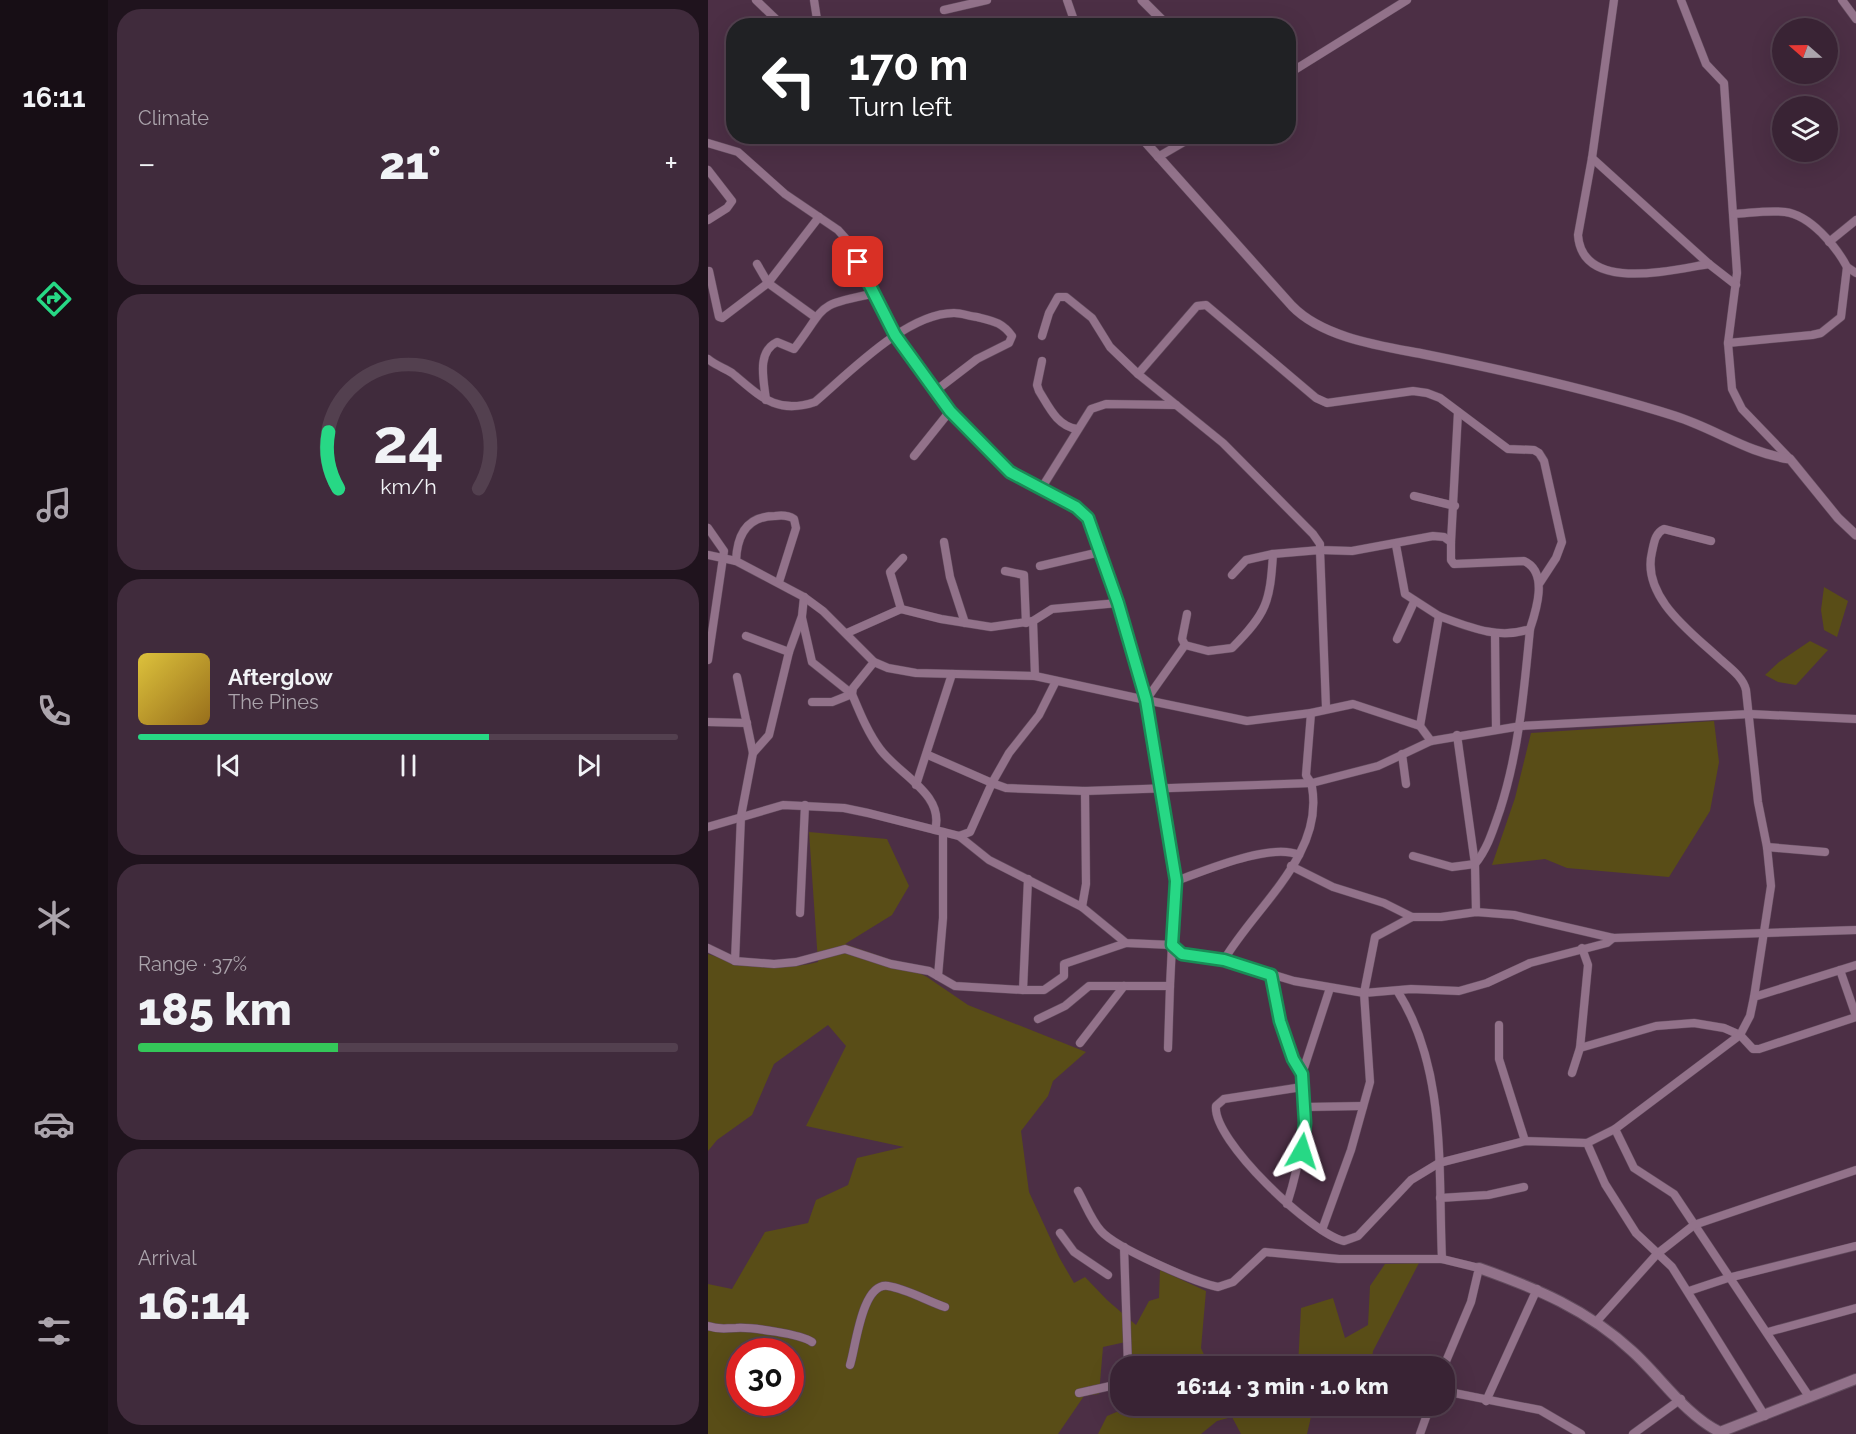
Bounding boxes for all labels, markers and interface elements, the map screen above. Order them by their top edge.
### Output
north arrow [1772,18,1838,84]
map controls [1772,18,1838,162]
text: 170 m [849,41,968,90]
icon: left [750,42,828,120]
text: 16:11 [22,82,86,113]
text: Turn left [849,91,952,122]
button: layers [1772,96,1838,162]
text: Climate [138,106,209,130]
text: 21° [379,137,441,190]
text: − [138,144,156,183]
text: + [664,144,678,183]
pin [832,236,883,287]
icon: arrive [841,245,874,278]
icon: directions [33,278,75,320]
text: 24 [373,404,443,478]
text: km/h [380,474,436,499]
icon: music [33,484,75,526]
text: Afterglow [228,664,333,690]
icon: phone [33,690,75,732]
text: The Pines [228,690,319,714]
icon: previous [212,749,245,782]
icon: pause [392,749,425,782]
icon: next [572,749,605,782]
icon: climate [33,897,75,939]
text: Range · 37% [138,952,247,976]
text: 185 km [138,983,292,1036]
icon: car [33,1103,75,1145]
position arrow [1270,1119,1334,1183]
text: Arrival [138,1246,197,1270]
text: 16:14 [138,1277,250,1330]
icon: filters [33,1310,75,1352]
speed limit sign: 30 [726,1338,804,1416]
text: 16:14 · 3 min · 1.0 km [1177,1373,1388,1399]

